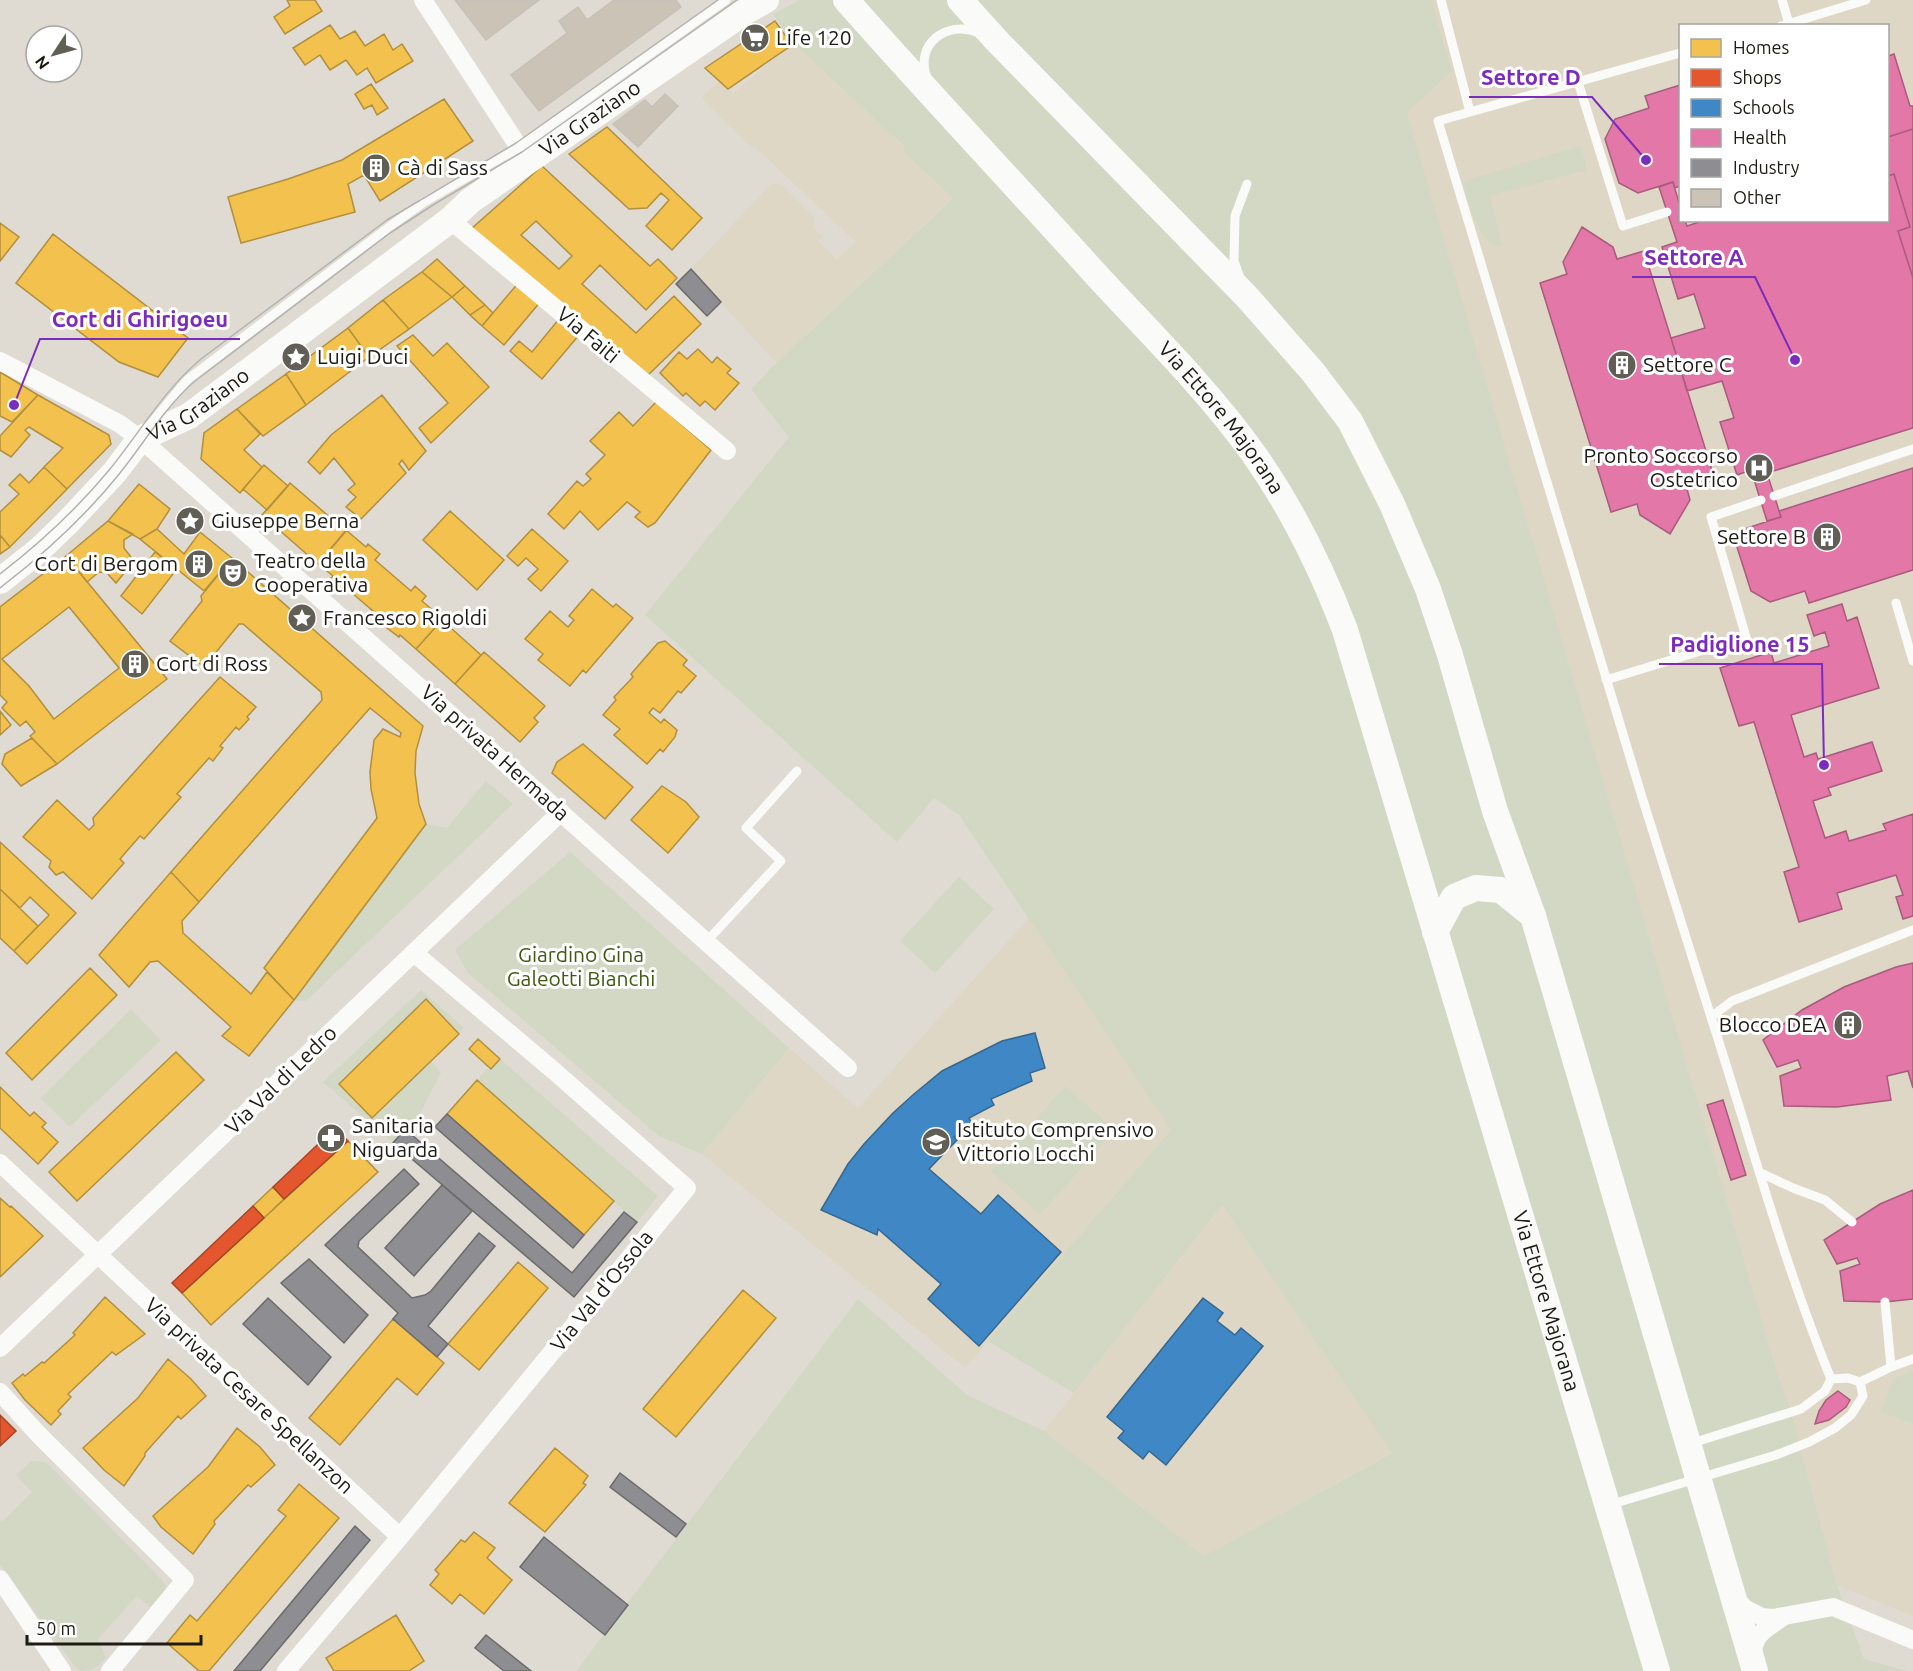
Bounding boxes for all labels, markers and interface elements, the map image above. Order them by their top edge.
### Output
supermarket icon: Life 120 [739,22,771,54]
north arrow [24,24,84,84]
legend [1679,24,1889,222]
place label: Life 120 [776,25,852,49]
text: Homes [1733,37,1790,57]
text: N [31,53,53,73]
callout: Settore D [1469,57,1592,97]
text: Settore D [1481,64,1581,89]
text: Shops [1733,67,1782,87]
street label: Via Graziano [534,74,645,161]
text: Schools [1733,97,1795,117]
text: Health [1733,127,1787,147]
building icon: Cà di Sass [360,152,392,184]
place label: Cà di Sass [397,155,488,179]
text: Industry [1733,157,1800,177]
text: Other [1733,187,1781,207]
callout: Settore A [1632,237,1755,277]
text: Settore A [1644,244,1744,269]
callout: Cort di Ghirigoeu [40,299,240,339]
street label: Via Faiti [553,301,625,367]
text: Cort di Ghirigoeu [52,306,228,331]
street label: Via Ettore Majorana [1154,336,1290,498]
place icon: Luigi Duci [280,341,312,373]
place label: Luigi Duci [317,344,408,368]
building icon: Settore C [1606,349,1638,381]
place label: Settore C [1643,352,1732,376]
street label: Via Graziano [143,362,253,445]
place label: Pronto Soccorso Ostetrico [1584,443,1738,491]
hospital icon: Pronto Soccorso Ostetrico [1743,452,1775,484]
place icon: Giuseppe Berna [174,505,206,537]
place label: Giuseppe Berna [211,508,359,532]
building icon: Settore B [1811,521,1843,553]
place label: Settore B [1717,524,1806,548]
building icon: Cort di Bergom [183,548,215,580]
place label: Teatro della Cooperativa [254,548,368,596]
place label: Cort di Bergom [34,551,178,575]
theatre icon: Teatro della Cooperativa [217,557,249,589]
place icon: Francesco Rigoldi [286,602,318,634]
place label: Francesco Rigoldi [323,605,487,629]
callout: Padiglione 15 [1659,624,1822,664]
text: Padiglione 15 [1670,631,1810,656]
building icon: Cort di Ross [119,648,151,680]
place label: Cort di Ross [156,651,268,675]
street label: Via privata Hermada [417,679,575,825]
park label: Giardino Gina Galeotti Bianchi [507,942,655,990]
building icon: Blocco DEA [1832,1009,1864,1041]
place label: Blocco DEA [1719,1012,1827,1036]
street label: Via Val di Ledro [220,1020,341,1139]
place label: Sanitaria Niguarda [352,1113,438,1161]
place label: Istituto Comprensivo Vittorio Locchi [957,1117,1154,1165]
pharmacy icon: Sanitaria Niguarda [315,1122,347,1154]
school or university icon: Istituto Comprensivo Vittorio Locchi [920,1126,952,1158]
street label: Via Ettore Majorana [1509,1208,1586,1394]
street label: Via Val d'Ossola [545,1225,657,1356]
street label: Via privata Cesare Spellanzon [141,1292,359,1498]
scale bar [27,1608,201,1646]
text: 50 m [36,1618,76,1638]

